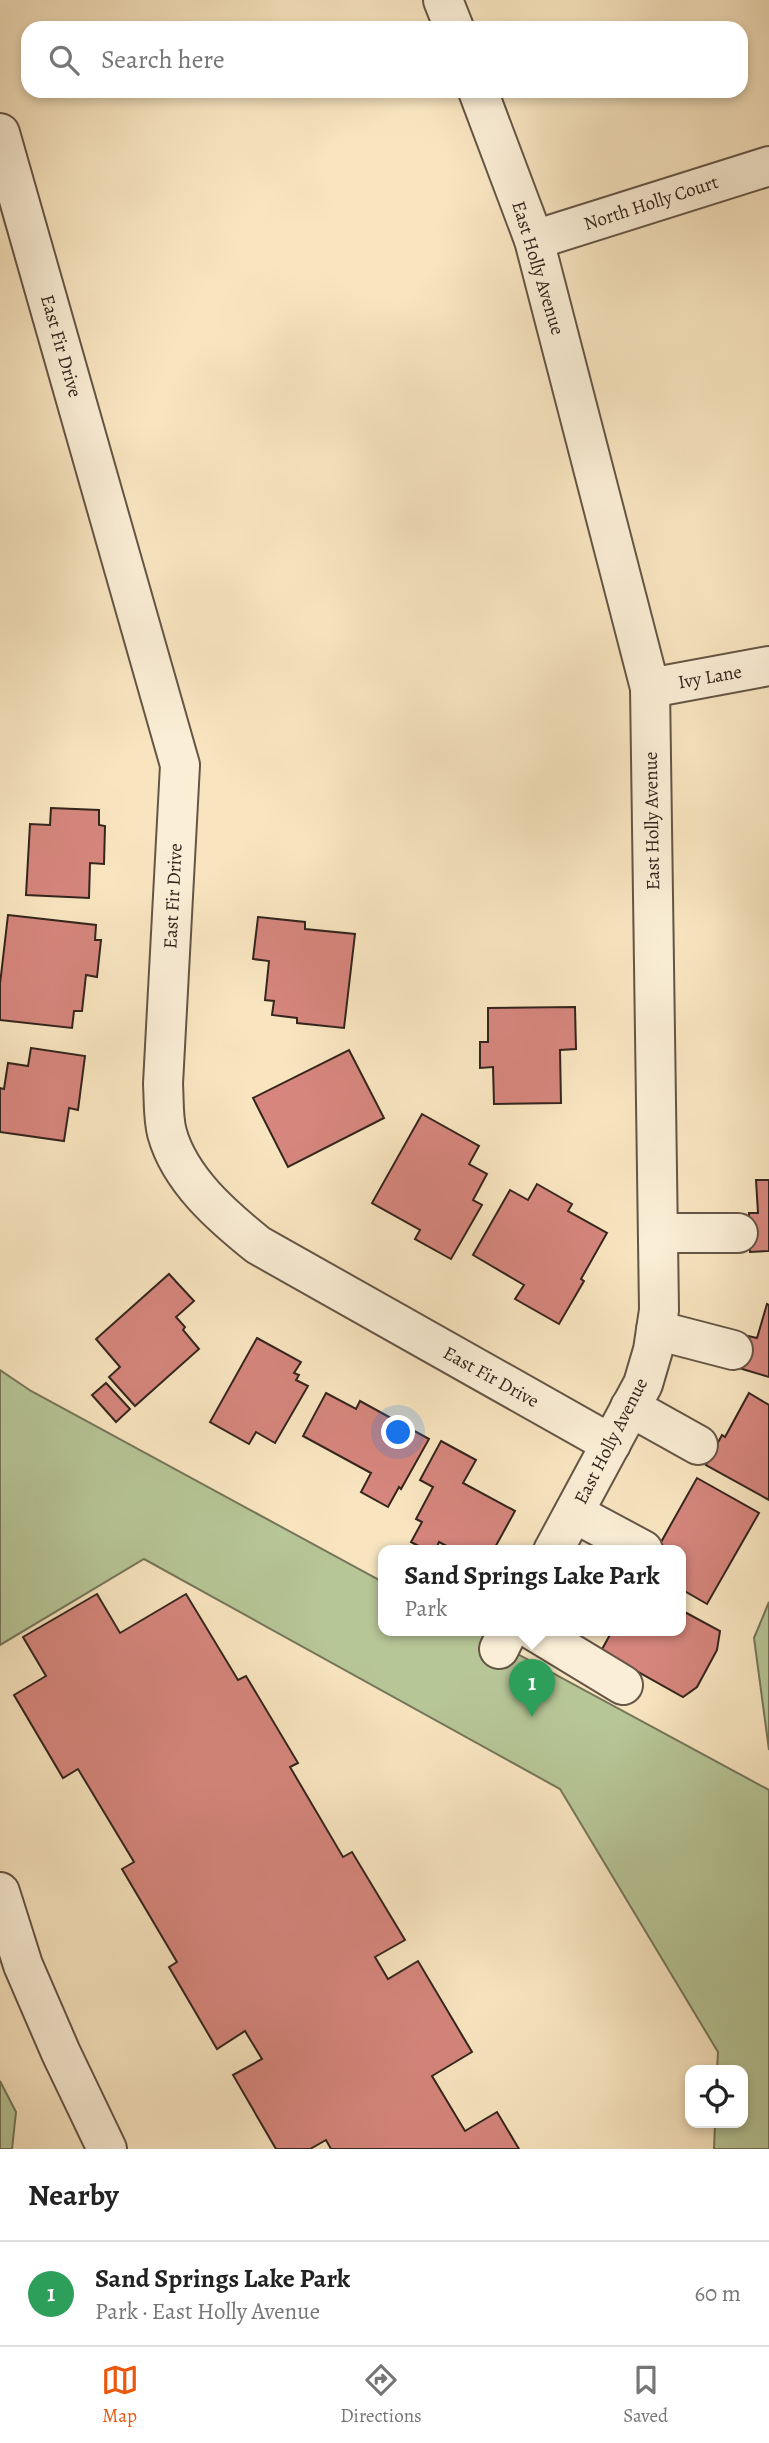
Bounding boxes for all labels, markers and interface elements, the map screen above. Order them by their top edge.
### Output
search box [21,21,748,98]
icon: search [45,41,83,79]
text: Search here [101,42,225,77]
street label: North Holly Court [580,169,722,237]
street label: East Holly Avenue [505,198,571,338]
street label: East Fir Drive [34,292,88,400]
street label: Ivy Lane [676,659,744,695]
street label: East Holly Avenue [638,751,666,891]
street label: East Fir Drive [157,843,189,949]
street label: East Fir Drive [438,1340,544,1414]
street label: East Holly Avenue [568,1373,654,1509]
your location [381,1415,415,1449]
popup [378,1545,686,1636]
text: Sand Springs Lake Park [404,1558,660,1593]
text: Park [404,1593,448,1624]
pin: 1 [509,1659,555,1717]
map controls [685,2065,748,2128]
button: locate [685,2065,748,2128]
text: Nearby [28,2175,119,2215]
text: Sand Springs Lake Park [95,2261,350,2296]
text: 1 [47,2278,55,2309]
text: 60 m [694,2278,741,2309]
text: Park · East Holly Avenue [95,2296,320,2327]
tab: Map [101,2361,139,2429]
tab: Directions [340,2361,422,2429]
tab: Saved [623,2361,668,2429]

